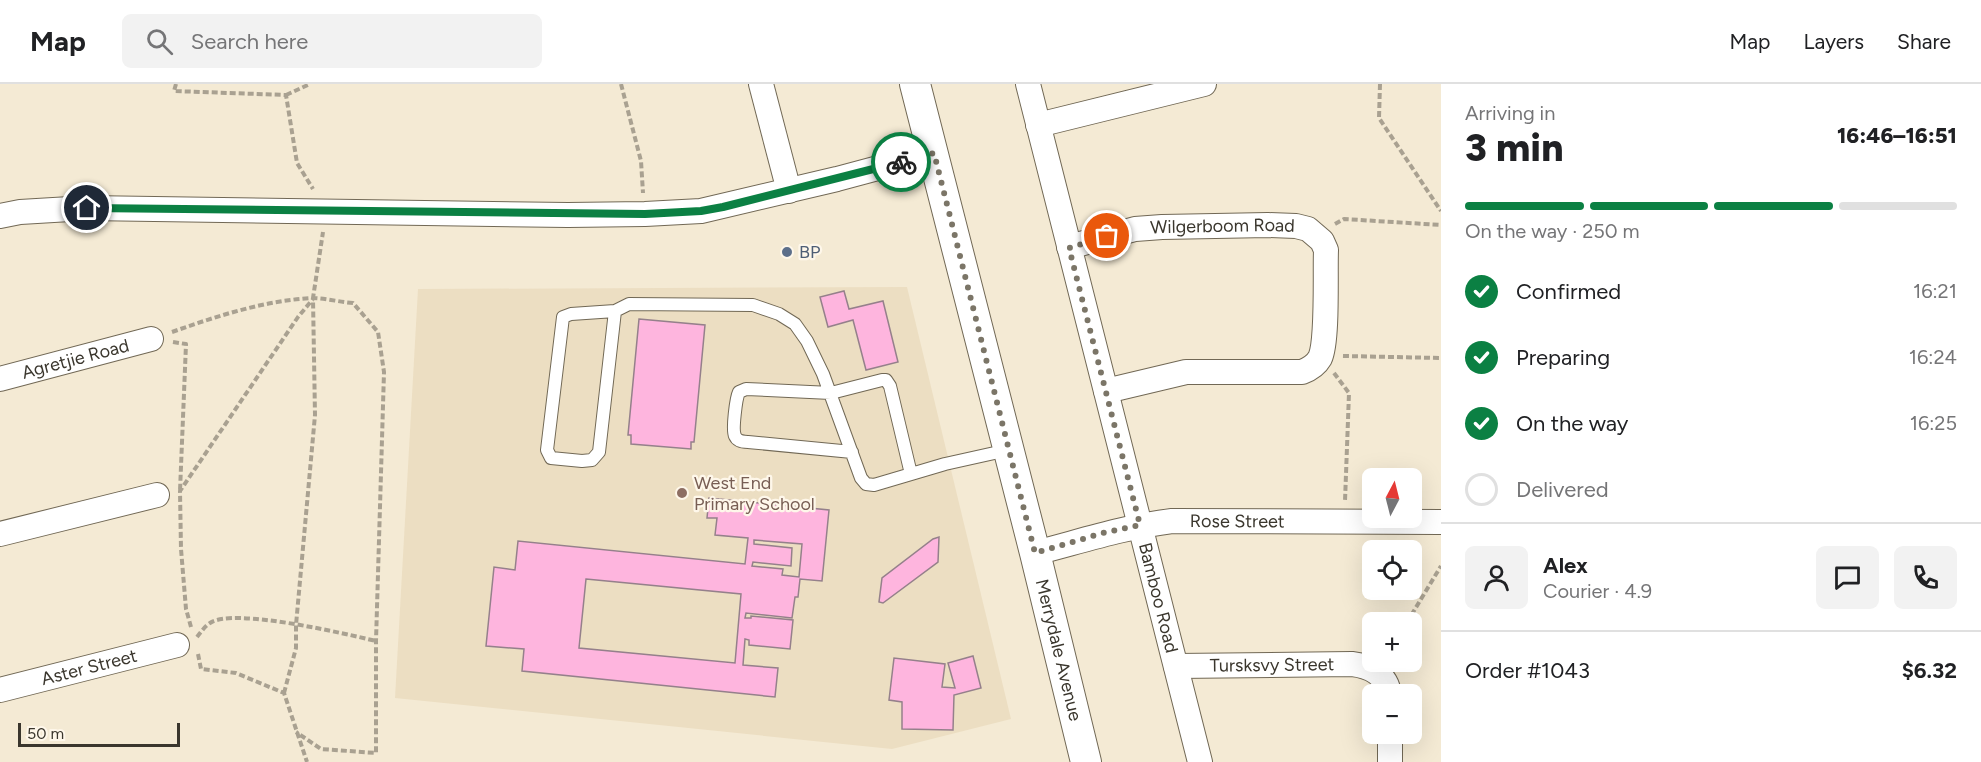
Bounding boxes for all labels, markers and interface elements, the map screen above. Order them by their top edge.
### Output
search box [122,14,542,68]
text: Map [30,24,86,58]
icon: search [143,25,176,58]
text: Search here [191,28,308,55]
text: Map [1730,29,1770,54]
text: Layers [1803,29,1864,54]
text: Share [1897,29,1951,54]
text: Arriving in [1465,101,1555,125]
text: 16:46–16:51 [1837,122,1957,149]
text: 3 min [1465,124,1563,171]
courier [871,132,931,192]
icon: bike [885,146,918,179]
pin [61,182,112,233]
icon: home [70,191,103,224]
pin [1081,210,1132,261]
street label: Wilgerboom Road [1149,214,1295,239]
icon: bag [1090,219,1123,252]
text: On the way · 250 m [1465,219,1640,243]
place label: BP [799,241,820,263]
marker: BP [780,245,794,259]
icon: check [1465,275,1498,308]
text: Confirmed [1516,278,1621,305]
text: 16:21 [1913,279,1957,303]
street label: Agretjie Road [19,334,131,384]
icon: check [1465,341,1498,374]
text: Preparing [1516,344,1610,371]
text: 16:24 [1909,345,1957,369]
icon: check [1465,407,1498,440]
text: On the way [1516,410,1628,437]
text: 16:25 [1910,411,1957,435]
north arrow [1362,468,1422,528]
map controls [1362,468,1422,744]
place label: West End Primary School [694,472,815,515]
text: Delivered [1516,476,1609,503]
marker: West End Primary School [675,486,689,500]
street label: Rose Street [1190,510,1285,532]
street label: Bamboo Road [1134,540,1183,655]
button: locate [1362,540,1422,600]
button: person [1465,546,1528,609]
button: chat [1816,546,1879,609]
button: phone [1894,546,1957,609]
text: Alex [1543,552,1588,579]
street label: Merrydale Avenue [1031,577,1087,723]
text: Courier · 4.9 [1543,579,1652,603]
button: + [1362,612,1422,672]
street label: Aster Street [39,645,140,690]
street label: Tursksvy Street [1210,653,1335,677]
text: Order #1043 [1465,657,1590,684]
text: $6.32 [1902,657,1957,684]
button: − [1362,684,1422,744]
scale bar [18,720,180,748]
text: 50 m [27,724,64,743]

